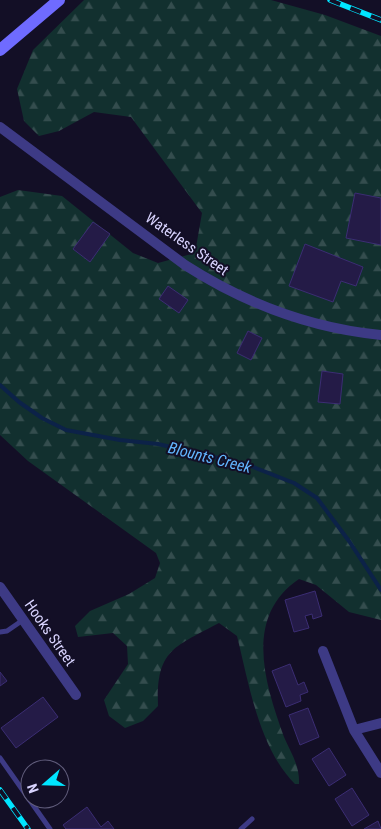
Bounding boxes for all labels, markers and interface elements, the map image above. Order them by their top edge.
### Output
street label: Waterless Street [142,209,232,279]
water label: Blounts Creek [166,438,254,477]
street label: Hooks Street [21,596,79,670]
north arrow [20,759,70,809]
text: N [24,782,42,795]

